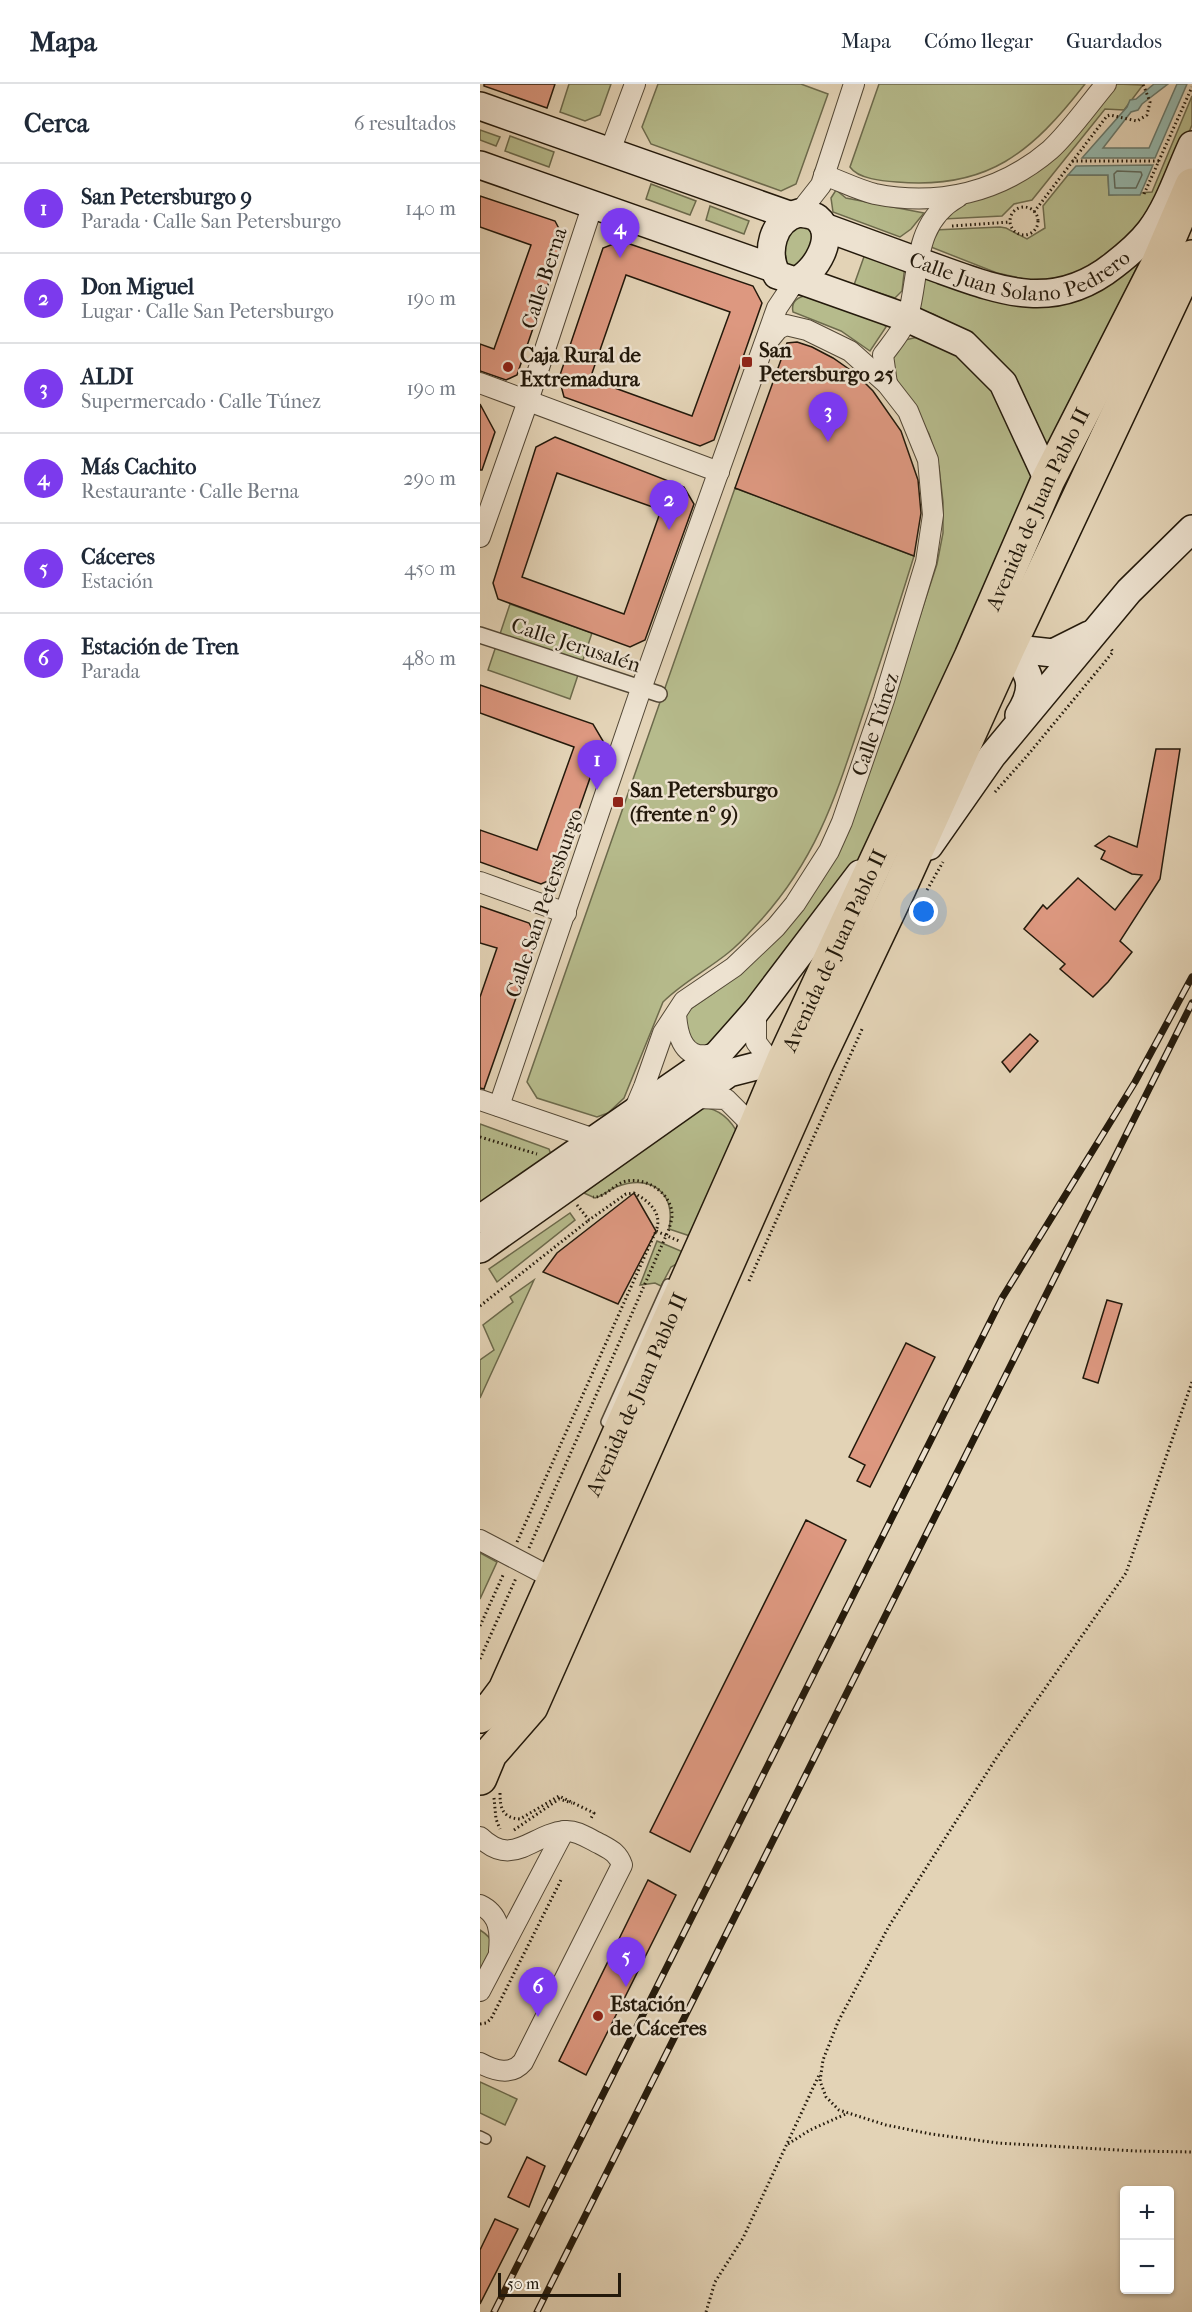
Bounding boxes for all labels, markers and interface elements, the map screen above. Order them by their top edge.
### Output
text: Mapa [30,25,97,58]
text: Mapa [841,29,891,53]
text: Cómo llegar [924,29,1033,53]
text: Guardados [1066,29,1162,53]
text: Cerca [24,108,89,139]
text: 6 resultados [354,112,456,135]
text: San Petersburgo 9 [81,184,252,210]
text: 1 [40,197,47,220]
text: 140 m [405,197,456,220]
pin: 4 [600,208,640,258]
text: Parada · Calle San Petersburgo [81,210,341,233]
street label: Calle Berna [516,224,572,332]
street label: Calle Juan Solano Pedrero [901,234,1135,268]
text: Calle Juan Solano Pedrero [906,245,1135,306]
text: Don Miguel [81,274,194,300]
text: 2 [38,287,49,310]
text: 190 m [406,287,456,310]
text: Lugar · Calle San Petersburgo [81,300,334,323]
place label: San Petersburgo 25 [759,338,894,386]
place label: Caja Rural de Extremadura [520,343,642,391]
marker: San Petersburgo 25 [740,355,754,369]
marker: Caja Rural de Extremadura [501,360,515,374]
text: ALDI [81,364,134,390]
text: 3 [39,377,48,400]
text: 190 m [406,377,456,400]
text: Supermercado · Calle Túnez [81,390,321,413]
pin: 3 [808,392,848,442]
street label: Avenida de Juan Pablo II [980,404,1095,615]
text: Más Cachito [81,454,196,480]
text: 4 [38,467,49,490]
text: 290 m [403,467,456,490]
text: Restaurante · Calle Berna [81,480,299,503]
pin: 2 [650,480,688,530]
text: Cáceres [81,544,155,570]
text: 5 [39,557,48,580]
text: 450 m [404,557,456,580]
text: Estación [81,570,153,593]
street label: Calle Jerusalén [508,613,644,677]
text: Estación de Tren [81,634,239,660]
text: 6 [38,647,49,670]
text: 480 m [402,647,456,670]
text: Parada [81,660,140,683]
street label: Calle Túnez [847,670,904,779]
pin: 1 [578,740,616,790]
place label: San Petersburgo (frente nº 9) [630,778,778,826]
marker: San Petersburgo (frente nº 9) [611,795,625,809]
street label: Calle San Petersburgo [500,805,588,1001]
street label: Avenida de Juan Pablo II [777,846,892,1056]
your location [909,897,938,926]
street label: Avenida de Juan Pablo II [580,1289,692,1501]
pin: 5 [606,1938,646,1987]
pin: 6 [518,1968,558,2017]
place label: Estación de Cáceres [610,1992,707,2040]
marker: Estación de Cáceres [591,2009,605,2023]
map controls [1120,2186,1174,2294]
button: + [1120,2186,1174,2240]
button: − [1120,2240,1174,2294]
scale bar [498,2270,621,2298]
text: 50 m [507,2274,539,2293]

